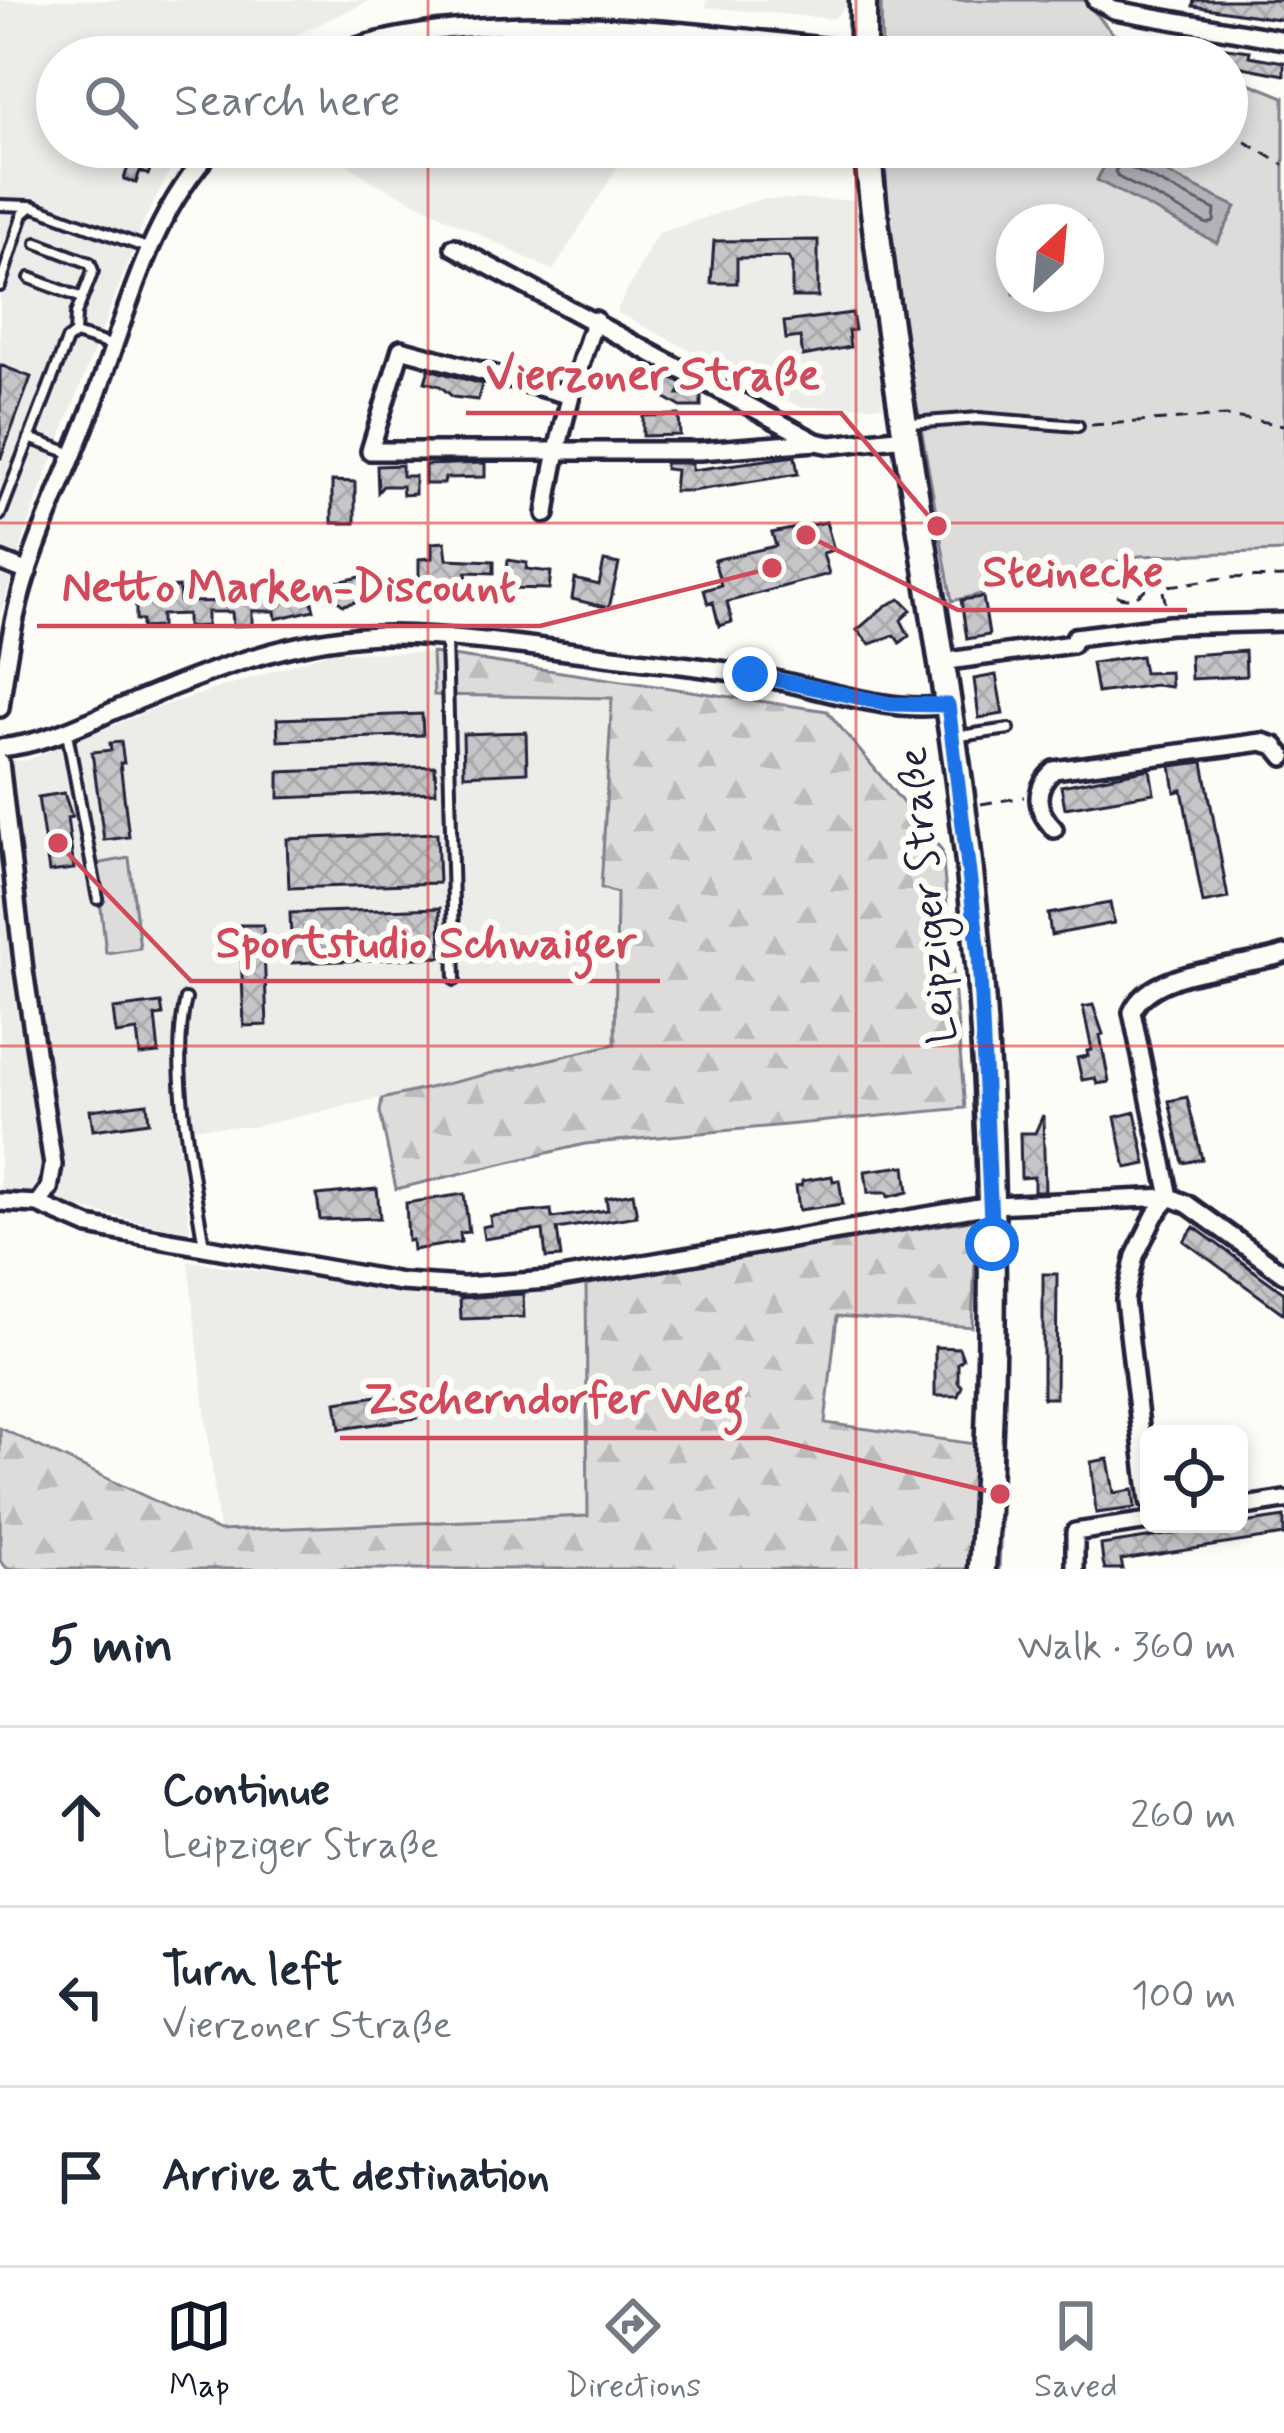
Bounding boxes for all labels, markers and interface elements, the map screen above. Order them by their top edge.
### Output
search box [36,36,1248,168]
icon: search [78,69,144,135]
text: Search here [174,73,401,132]
north arrow [996,204,1104,312]
callout: Vierzoner Straße [466,332,841,413]
text: Vierzoner Straße [486,347,820,406]
callout: Steinecke [958,529,1187,610]
text: Steinecke [983,544,1164,603]
callout: Netto Marken-Discount [37,545,540,626]
text: Netto Marken-Discount [62,559,516,618]
route end [723,647,777,701]
street label: Leipziger Straße [886,744,975,1046]
callout: Sportstudio Schwaiger [191,900,660,981]
text: Sportstudio Schwaiger [216,915,637,980]
route start [965,1217,1019,1271]
callout: Zscherndorfer Weg [340,1357,768,1438]
text: Zscherndorfer Weg [364,1371,744,1436]
map controls [1140,1425,1248,1533]
button: locate [1140,1425,1248,1533]
text: 5 min [48,1614,173,1680]
text: Walk · 360 m [1018,1622,1236,1673]
text: Continue [162,1762,330,1821]
icon: ahead [48,1784,114,1850]
text: 260 m [1130,1791,1236,1842]
text: Leipziger Straße [162,1821,439,1872]
text: Turn left [162,1942,342,2001]
icon: left [48,1964,114,2030]
text: 100 m [1131,1971,1236,2022]
text: Vierzoner Straße [162,2001,452,2052]
icon: arrive [48,2144,114,2210]
text: Arrive at destination [162,2147,550,2206]
tab: Map [166,2293,232,2409]
tab: Directions [565,2293,701,2409]
tab: Saved [1034,2293,1118,2409]

